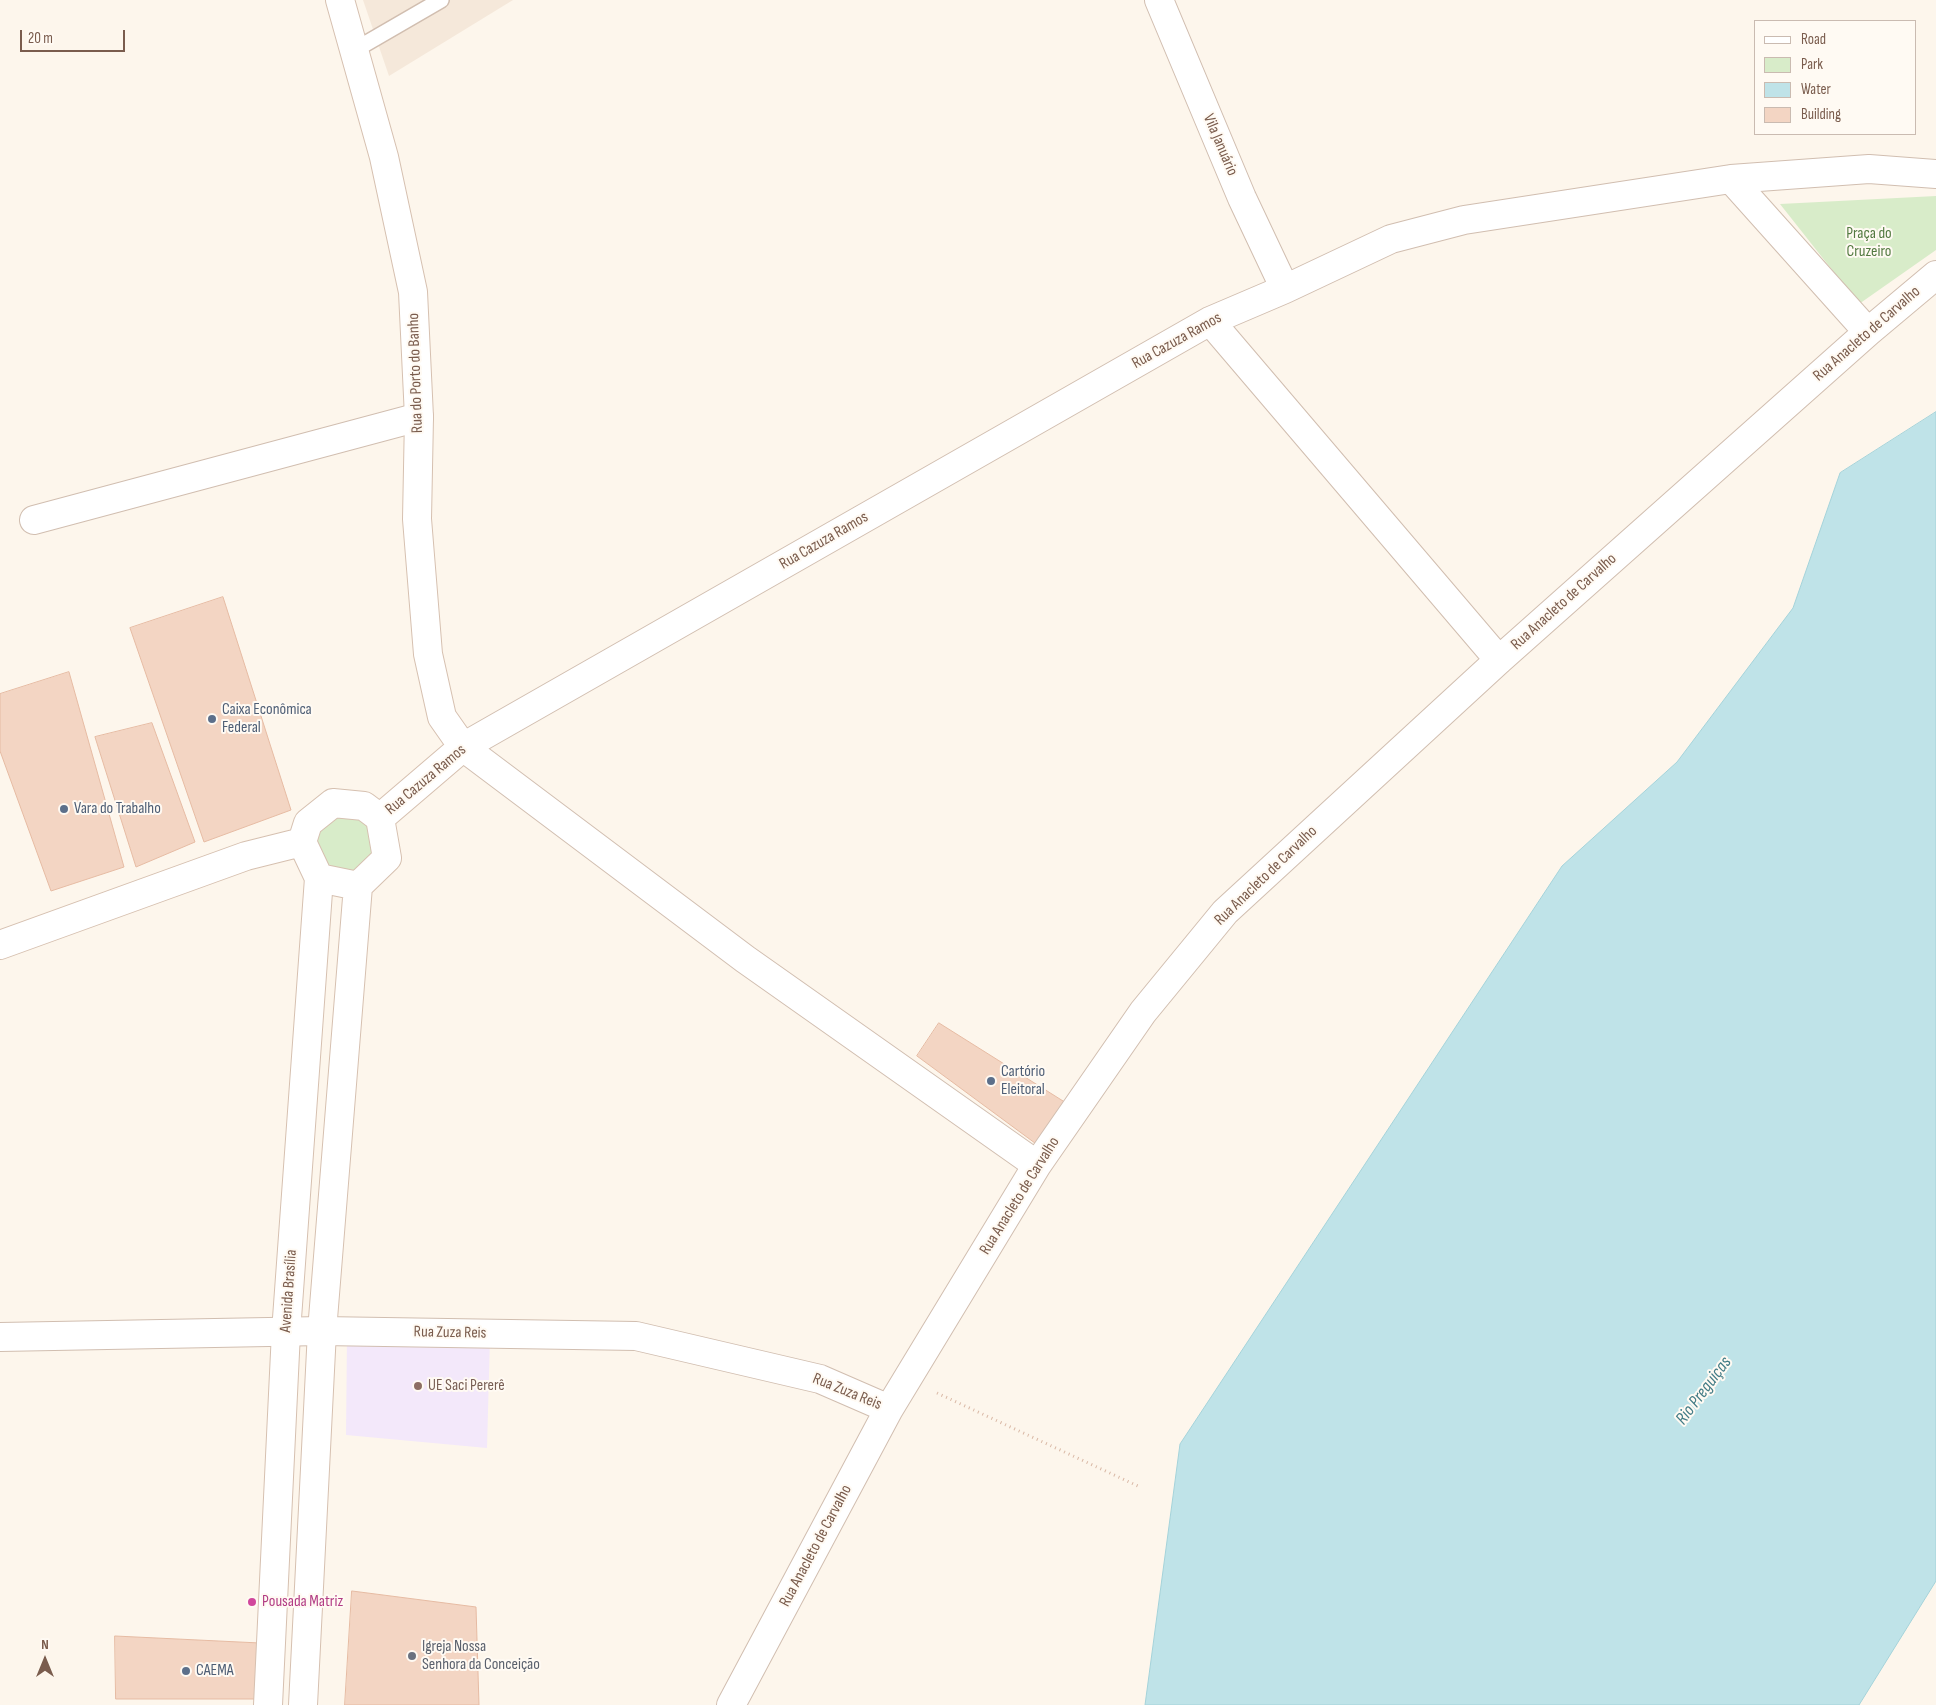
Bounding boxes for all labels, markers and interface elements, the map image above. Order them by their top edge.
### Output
scale bar [22,20,128,52]
legend [1754,20,1916,135]
text: 20 m [28,29,53,48]
text: Road [1801,30,1826,49]
text: Park [1801,55,1823,74]
text: Water [1801,80,1831,99]
text: Building [1801,105,1841,124]
street label: Vila Januário [1198,111,1242,179]
park label: Praça do Cruzeiro [1846,224,1892,262]
street label: Rua Anacleto de Carvalho [1810,282,1924,386]
street label: Rua Cazuza Ramos [1129,309,1225,373]
street label: Rua do Porto do Banho [404,313,428,433]
street label: Rua Cazuza Ramos [776,508,872,574]
street label: Rua Anacleto de Carvalho [1507,550,1621,654]
place label: Caixa Econômica Federal [222,700,312,738]
marker: Caixa Econômica Federal [206,713,218,725]
street label: Rua Cazuza Ramos [382,741,470,819]
place label: Vara do Trabalho [74,799,161,819]
marker: Vara do Trabalho [58,803,70,815]
street label: Rua Anacleto de Carvalho [1211,822,1321,930]
place label: Cartório Eleitoral [1001,1062,1045,1100]
marker: Cartório Eleitoral [985,1075,997,1087]
street label: Rua Anacleto de Carvalho [976,1134,1064,1258]
street label: Avenida Brasília [277,1249,301,1333]
street label: Rua Zuza Reis [413,1323,487,1343]
water label: Rio Preguiças [1671,1353,1737,1429]
street label: Rua Zuza Reis [810,1369,884,1415]
place label: UE Saci Pererê [428,1376,505,1396]
marker: UE Saci Pererê [412,1380,424,1392]
street label: Rua Anacleto de Carvalho [776,1482,856,1610]
place label: Pousada Matriz [262,1592,343,1612]
marker: Pousada Matriz [246,1596,258,1608]
north arrow [20,1635,70,1685]
text: N [41,1636,49,1653]
place label: Igreja Nossa Senhora da Conceição [422,1637,540,1675]
marker: Igreja Nossa Senhora da Conceição [406,1650,418,1662]
place label: CAEMA [196,1661,234,1681]
marker: CAEMA [180,1665,192,1677]

